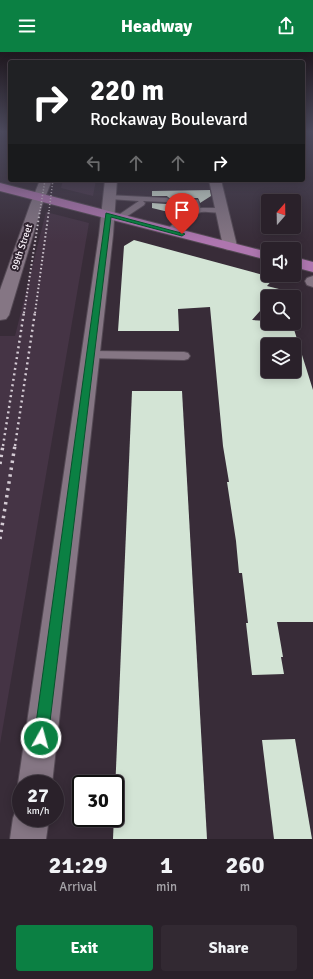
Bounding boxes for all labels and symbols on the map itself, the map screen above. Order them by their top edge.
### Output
pin [165,193,199,234]
north arrow [261,194,301,234]
street label: 99th Street [9,222,35,272]
position arrow [20,717,62,759]
speed limit sign: 30 [72,775,124,827]

